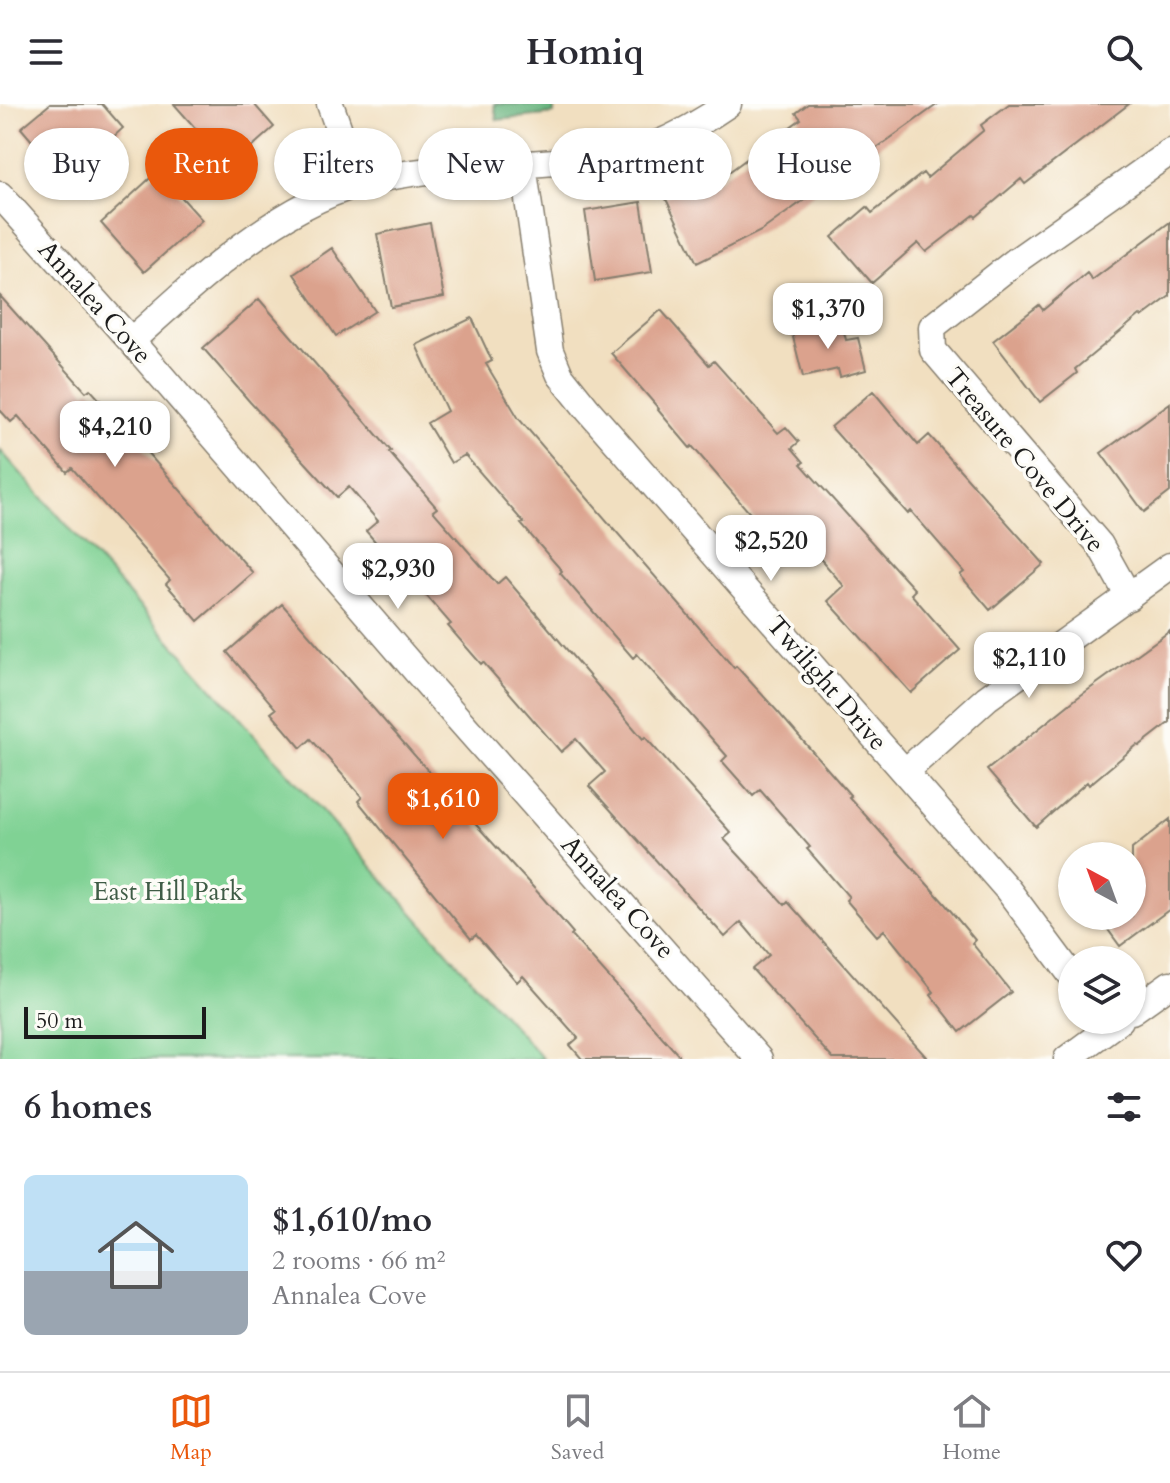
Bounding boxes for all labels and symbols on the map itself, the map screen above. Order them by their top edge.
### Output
street label: Annalea Cove [30,233,160,371]
pin: $1,370 [763,283,893,351]
street label: Treasure Cove Drive [937,360,1113,560]
pin: $4,210 [50,401,180,469]
pin: $2,520 [706,515,836,583]
pin: $2,930 [333,543,463,611]
street label: Twilight Drive [759,608,895,758]
pin: $2,110 [964,632,1094,700]
pin: $1,610 [378,773,508,841]
street label: Annalea Cove [553,828,683,966]
north arrow [1058,842,1146,930]
park label: East Hill Park [93,874,243,909]
scale bar [24,1003,206,1039]

